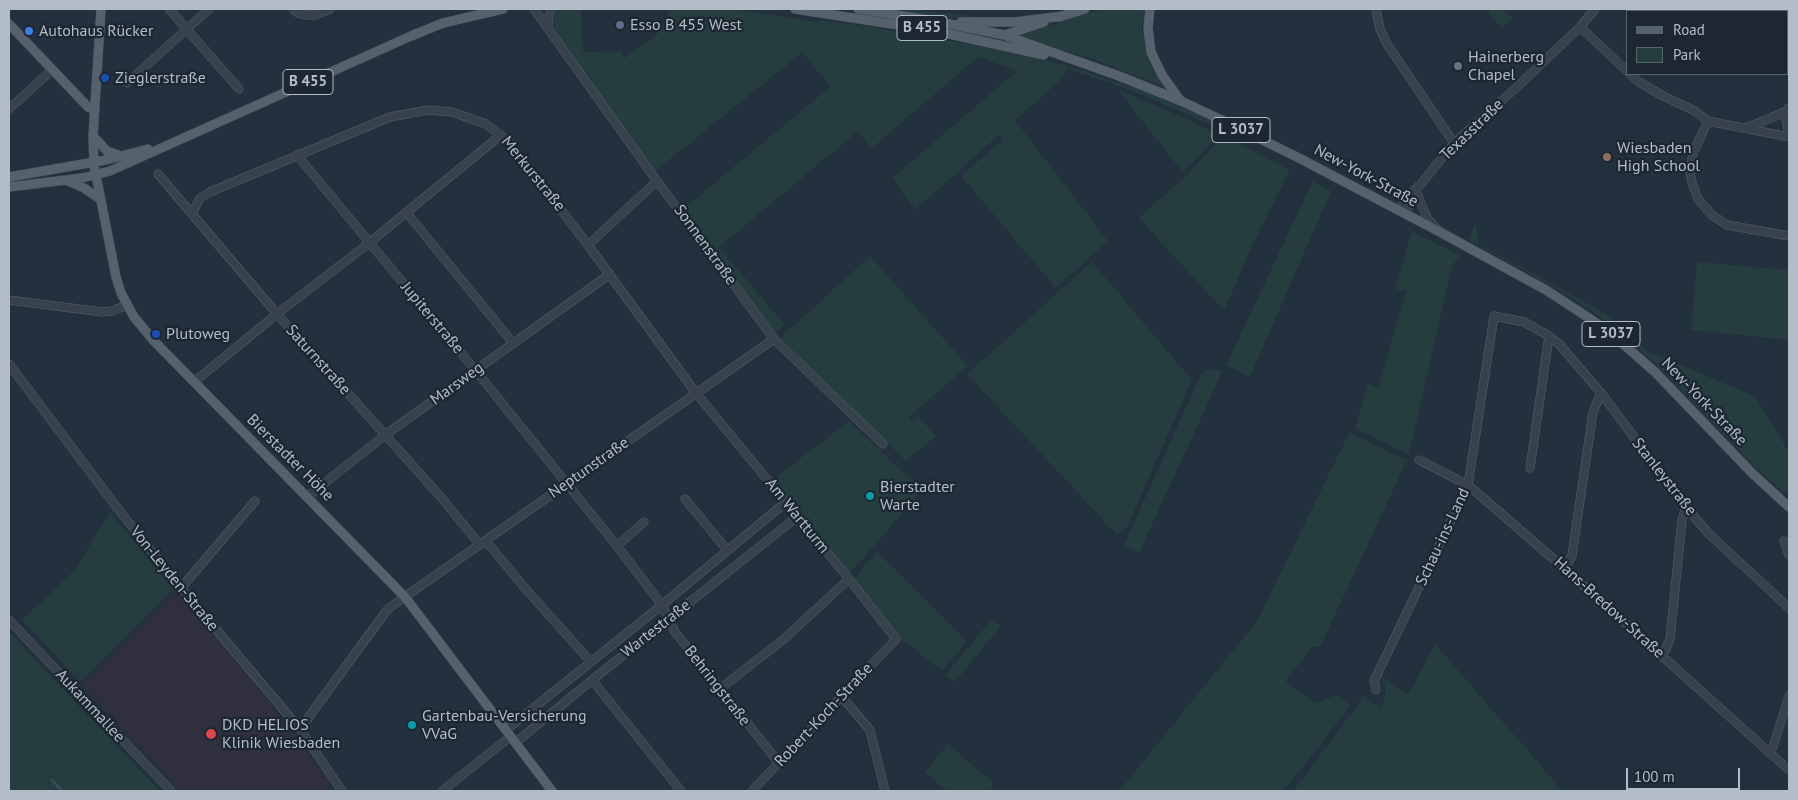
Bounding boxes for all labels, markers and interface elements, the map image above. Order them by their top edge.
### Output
legend [1626,10,1788,75]
place label: Esso B 455 West [630,15,742,35]
road number: B 455 [897,15,947,40]
marker: Esso B 455 West [614,19,626,31]
text: Road [1673,20,1705,39]
place label: Autohaus Rücker [39,21,153,41]
marker: Autohaus Rücker [23,25,35,37]
text: Park [1673,45,1701,64]
place label: Hainerberg Chapel [1468,47,1544,85]
marker: Hainerberg Chapel [1452,60,1464,72]
place label: Zieglerstraße [115,68,206,88]
road number: B 455 [283,70,333,94]
marker: Zieglerstraße [99,72,111,84]
street label: Texasstraße [1436,95,1508,165]
road number: L 3037 [1212,118,1270,142]
street label: Merkurstraße [497,133,569,215]
place label: Wiesbaden High School [1617,138,1700,176]
street label: New-York-Straße [1311,140,1421,212]
marker: Wiesbaden High School [1601,151,1613,163]
street label: Sonnenstraße [669,201,741,289]
street label: Jupiterstraße [396,278,468,358]
street label: Saturnstraße [281,321,355,399]
road number: L 3037 [1582,322,1640,346]
place label: Plutoweg [166,324,230,344]
marker: Plutoweg [150,328,162,340]
street label: New-York-Straße [1657,354,1751,450]
street label: Marsweg [427,358,487,410]
street label: Bierstadter Höhe [242,410,338,506]
street label: Neptunstraße [545,433,633,503]
street label: Stanleystraße [1628,434,1700,520]
street label: Am Wartturm [761,475,833,557]
place label: Bierstadter Warte [880,477,955,515]
street label: Schau-ins-Land [1412,485,1474,589]
marker: Bierstadter Warte [864,490,876,502]
street label: Von-Leyden-Straße [126,522,222,636]
street label: Hans-Bredow-Straße [1550,553,1668,663]
street label: Wartestraße [617,596,695,662]
street label: Behringstraße [680,642,754,730]
street label: Robert-Koch-Straße [771,659,877,771]
street label: Aukammallee [51,665,129,747]
place label: Gartenbau-Versicherung VVaG [422,706,587,744]
place label: DKD HELIOS Klinik Wiesbaden [222,715,340,753]
marker: Gartenbau-Versicherung VVaG [406,719,418,731]
marker: DKD HELIOS Klinik Wiesbaden [204,727,218,741]
scale bar [1628,758,1742,790]
text: 100 m [1634,767,1675,786]

